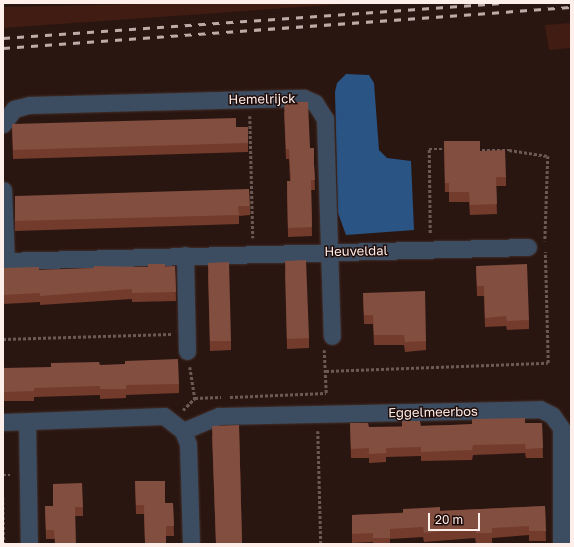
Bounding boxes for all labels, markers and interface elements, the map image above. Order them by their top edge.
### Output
street label: Hemelrijck [228,91,296,107]
street label: Heuveldal [324,243,388,259]
street label: Eggelmeerbos [388,403,478,421]
scale bar [430,505,482,531]
text: 20 m [435,512,463,527]

